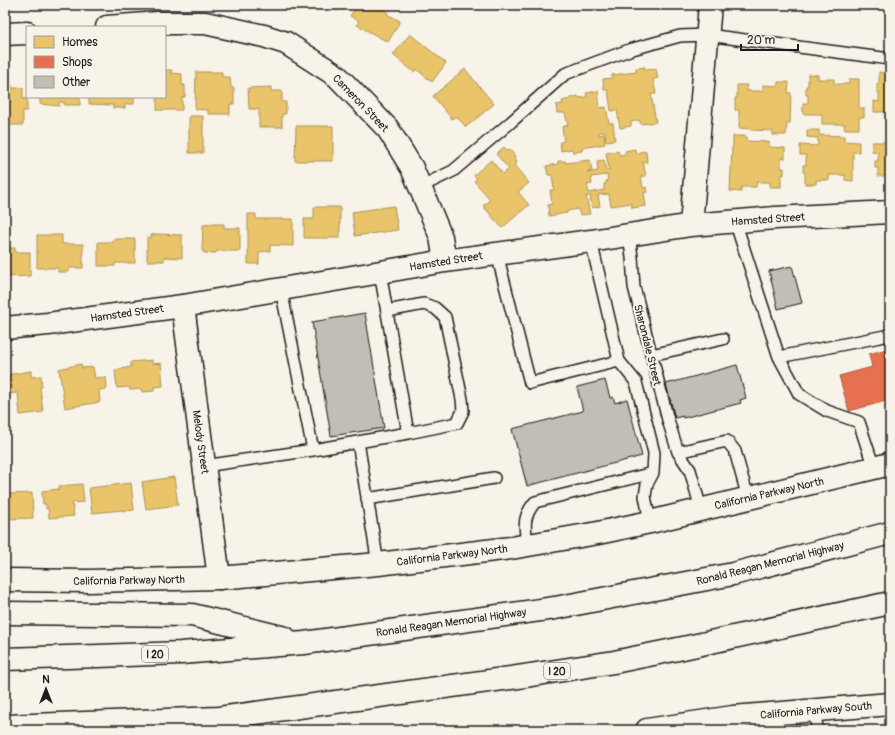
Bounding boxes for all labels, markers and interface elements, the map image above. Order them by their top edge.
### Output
legend [26,26,166,98]
scale bar [741,26,798,52]
text: 20 m [747,33,776,48]
text: Homes [62,35,98,50]
text: Shops [62,55,93,70]
street label: Cameron Street [330,72,392,135]
text: Other [62,75,91,90]
street label: Hamsted Street [731,210,806,229]
street label: Hamsted Street [408,249,484,274]
street label: Hamsted Street [89,302,165,325]
street label: Sharondale Street [631,303,664,388]
street label: Melody Street [190,409,211,475]
street label: California Parkway North [713,475,825,512]
street label: Ronald Reagan Memorial Highway [695,539,846,588]
street label: California Parkway North [396,542,508,569]
street label: California Parkway North [73,573,185,588]
street label: Ronald Reagan Memorial Highway [375,605,527,639]
road number: I 20 [142,646,168,662]
road number: I 20 [544,663,570,679]
north arrow [26,669,66,709]
text: N [42,673,50,686]
street label: California Parkway South [760,699,872,722]

